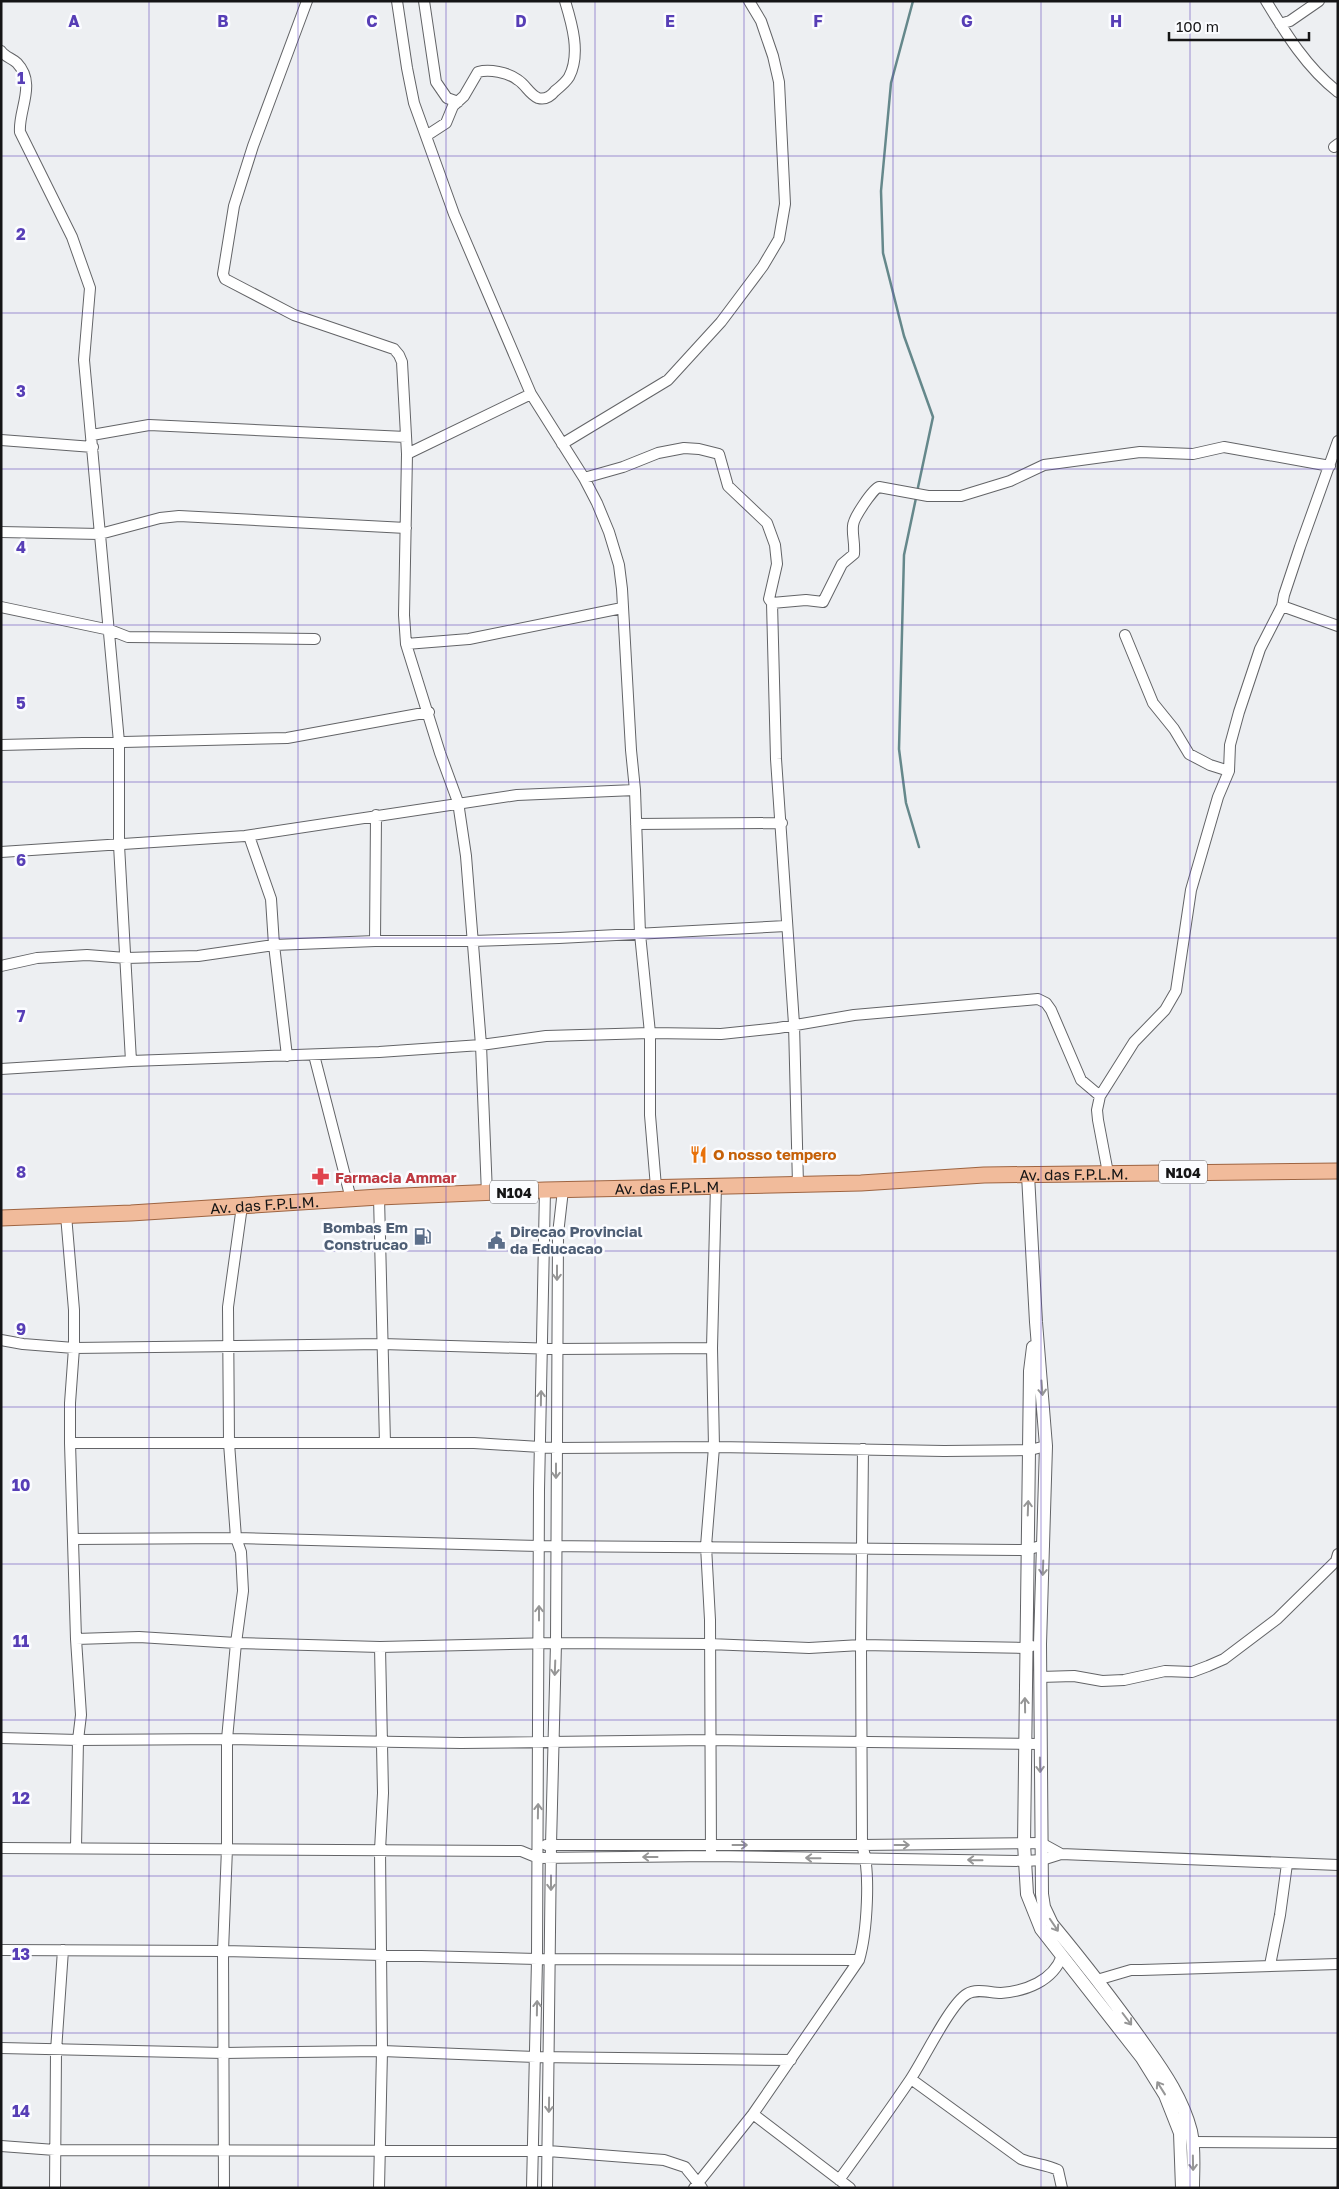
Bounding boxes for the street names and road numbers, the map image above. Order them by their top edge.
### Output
road number: N104 [1159,1160,1207,1184]
street label: Av. das F.P.L.M. [1019,1164,1129,1184]
street label: Av. das F.P.L.M. [614,1177,724,1197]
road number: N104 [490,1180,538,1204]
street label: Av. das F.P.L.M. [210,1192,320,1217]

